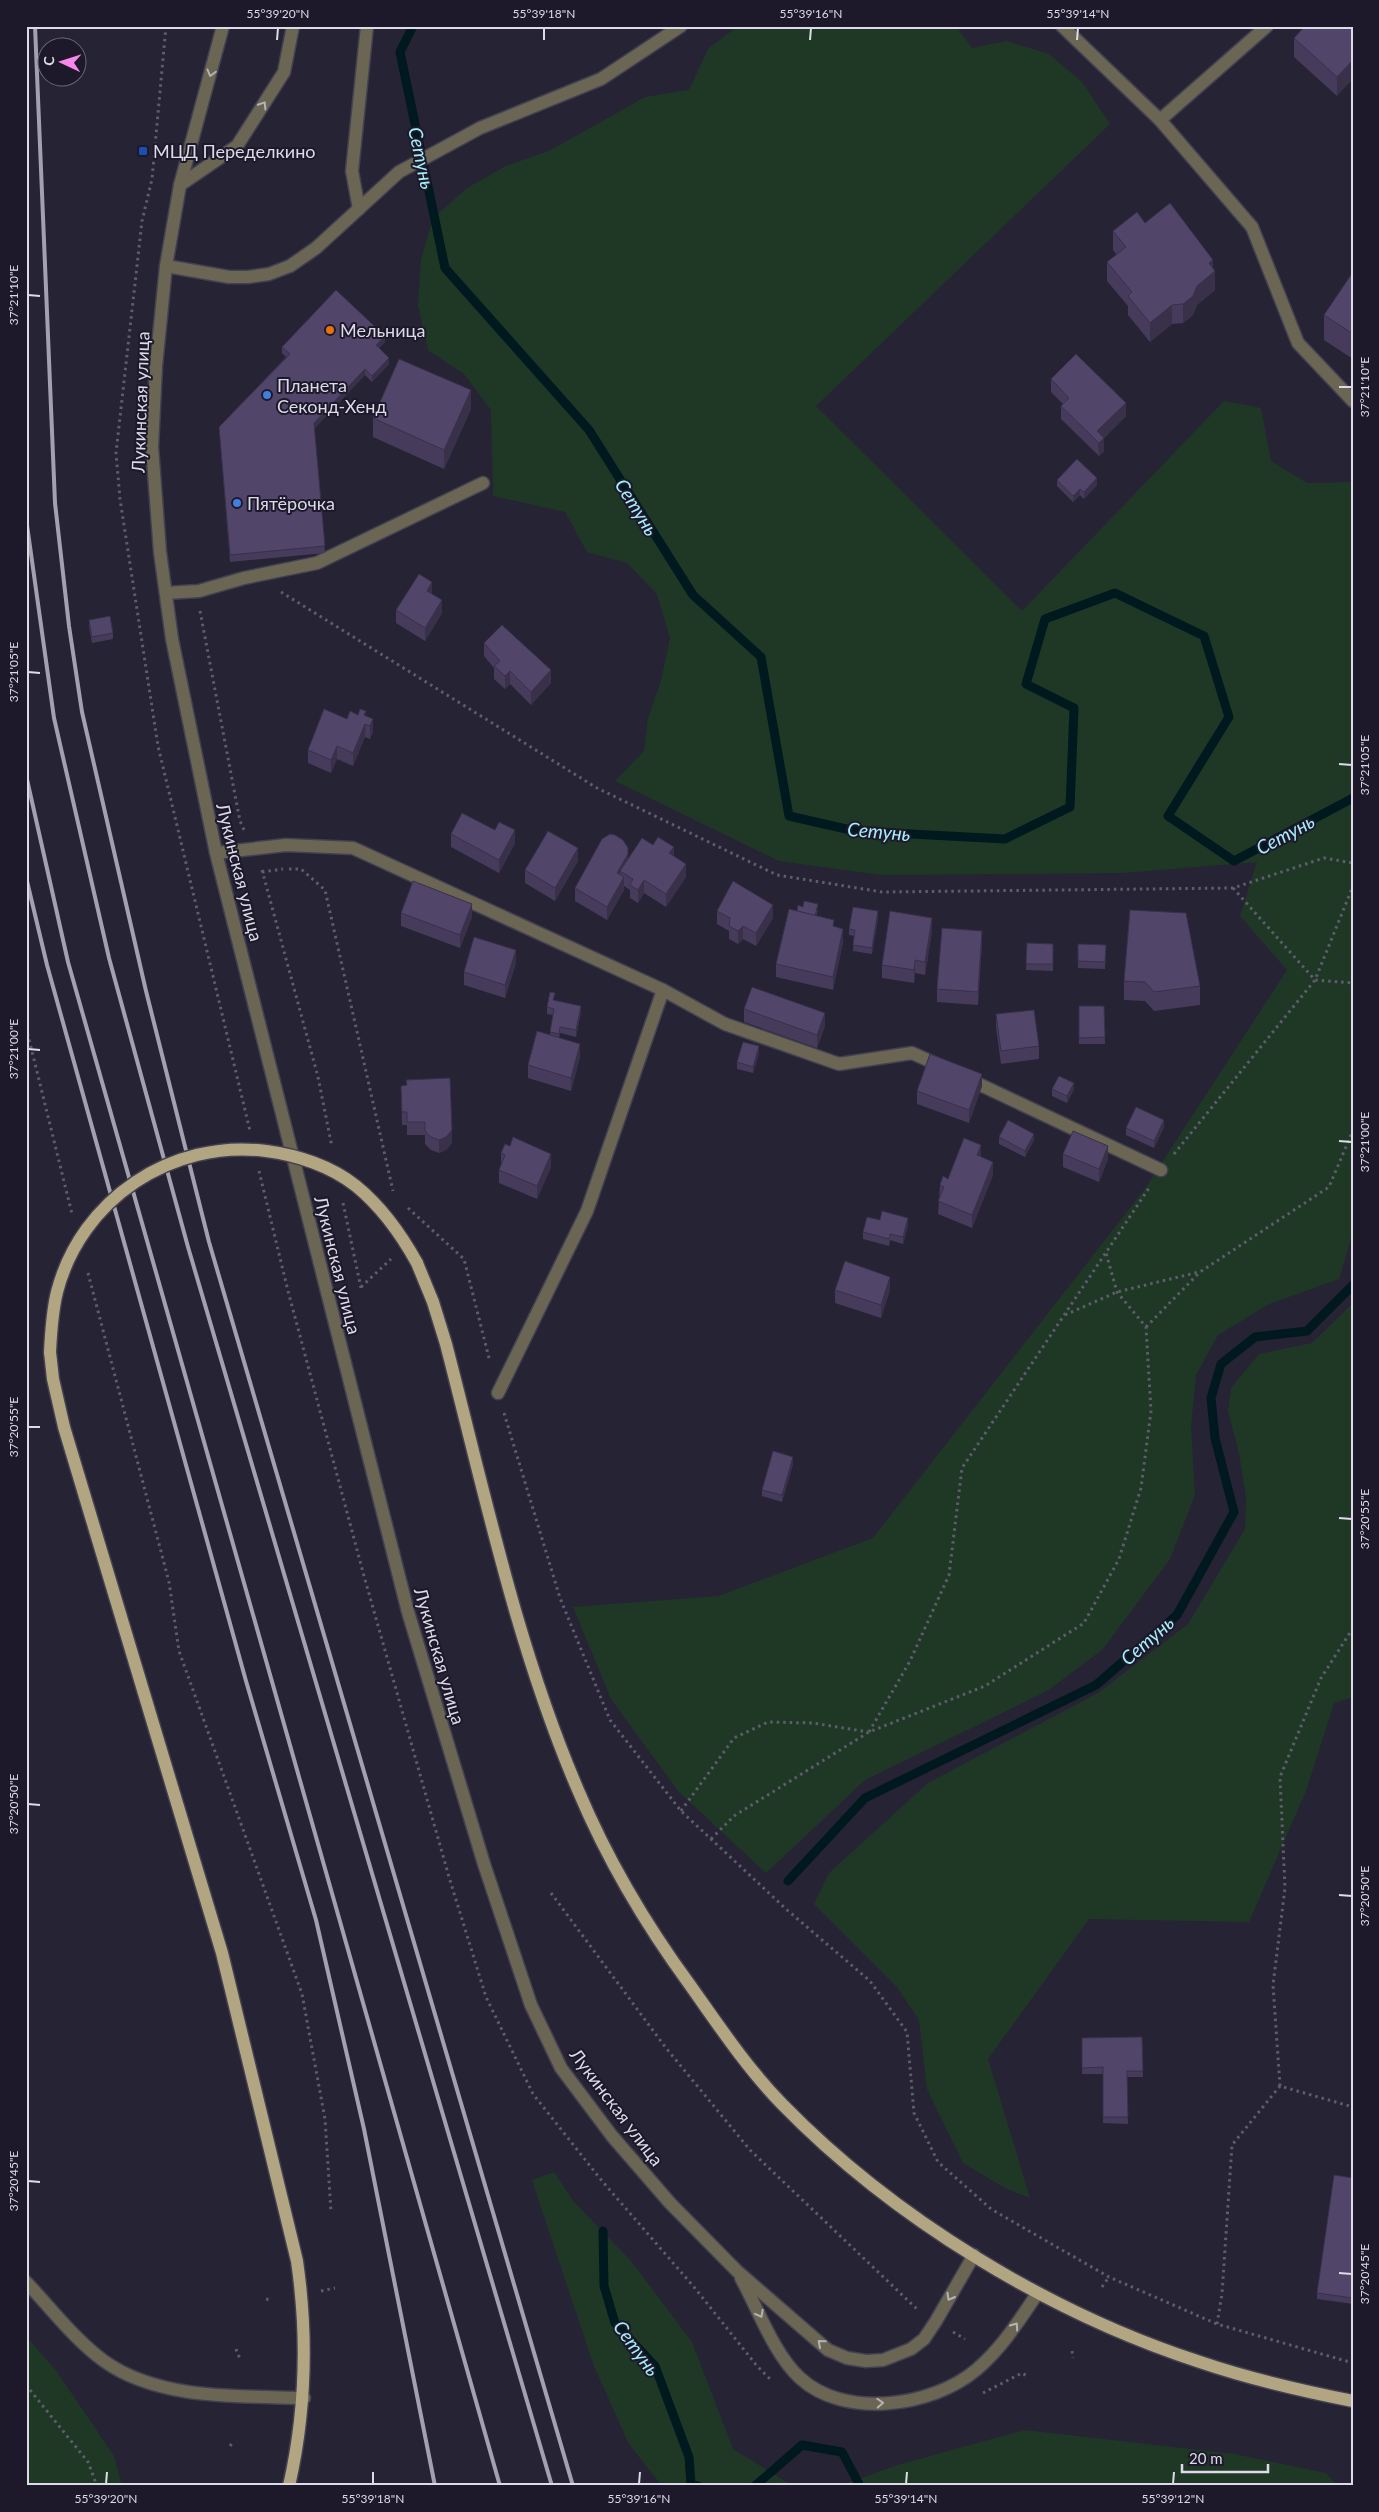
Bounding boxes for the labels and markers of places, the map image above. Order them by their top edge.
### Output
place label: МЦД Переделкино [153,140,316,162]
marker: МЦД Переделкино [137,145,149,157]
place label: Мельница [340,319,425,341]
marker: Мельница [324,324,336,336]
place label: Планета Секонд-Хенд [277,374,387,417]
marker: Планета Секонд-Хенд [261,389,273,401]
place label: Пятёрочка [247,492,335,514]
marker: Пятёрочка [231,497,243,509]

